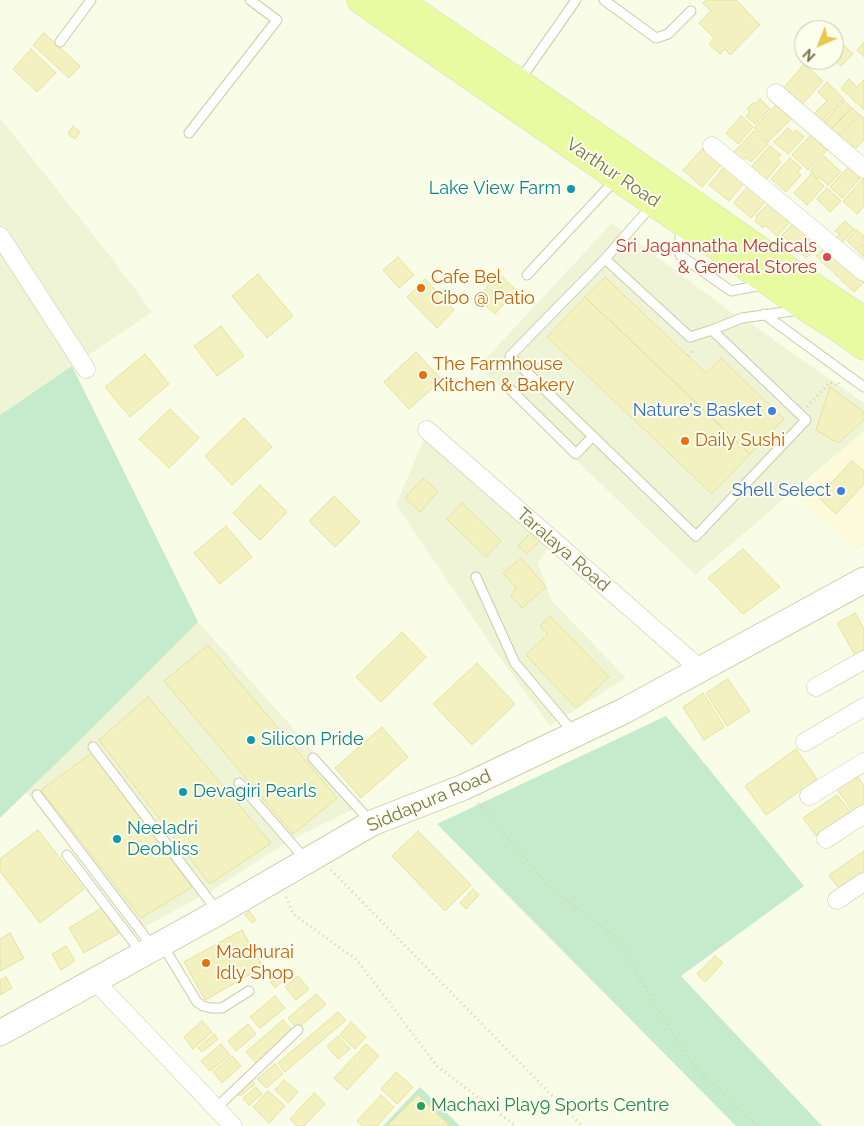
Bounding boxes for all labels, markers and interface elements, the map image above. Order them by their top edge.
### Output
north arrow [794,20,844,70]
text: N [800,46,819,65]
street label: Varthur Road [562,134,664,212]
place label: Lake View Farm [429,178,561,200]
marker: Lake View Farm [565,183,577,195]
place label: Sri Jagannatha Medicals & General Stores [616,236,817,278]
marker: Sri Jagannatha Medicals & General Stores [821,251,833,263]
place label: Cafe Bel Cibo @ Patio [431,267,535,310]
marker: Cafe Bel Cibo @ Patio [415,282,427,294]
place label: The Farmhouse Kitchen & Bakery [433,354,574,396]
marker: The Farmhouse Kitchen & Bakery [417,369,429,381]
place label: Nature's Basket [633,400,762,422]
marker: Nature's Basket [766,405,778,417]
place label: Daily Sushi [695,430,785,452]
marker: Daily Sushi [679,435,691,447]
place label: Shell Select [732,480,831,502]
marker: Shell Select [835,485,847,497]
street label: Taralaya Road [512,504,614,596]
place label: Silicon Pride [261,729,363,751]
marker: Silicon Pride [245,734,257,746]
street label: Siddapura Road [364,765,494,837]
place label: Devagiri Pearls [193,781,317,803]
marker: Devagiri Pearls [177,786,189,798]
place label: Neeladri Deobliss [127,818,198,861]
marker: Neeladri Deobliss [111,833,123,845]
place label: Madhurai Idly Shop [216,942,294,984]
marker: Madhurai Idly Shop [200,957,212,969]
place label: Machaxi Play9 Sports Centre [431,1095,669,1117]
marker: Machaxi Play9 Sports Centre [415,1100,427,1112]

